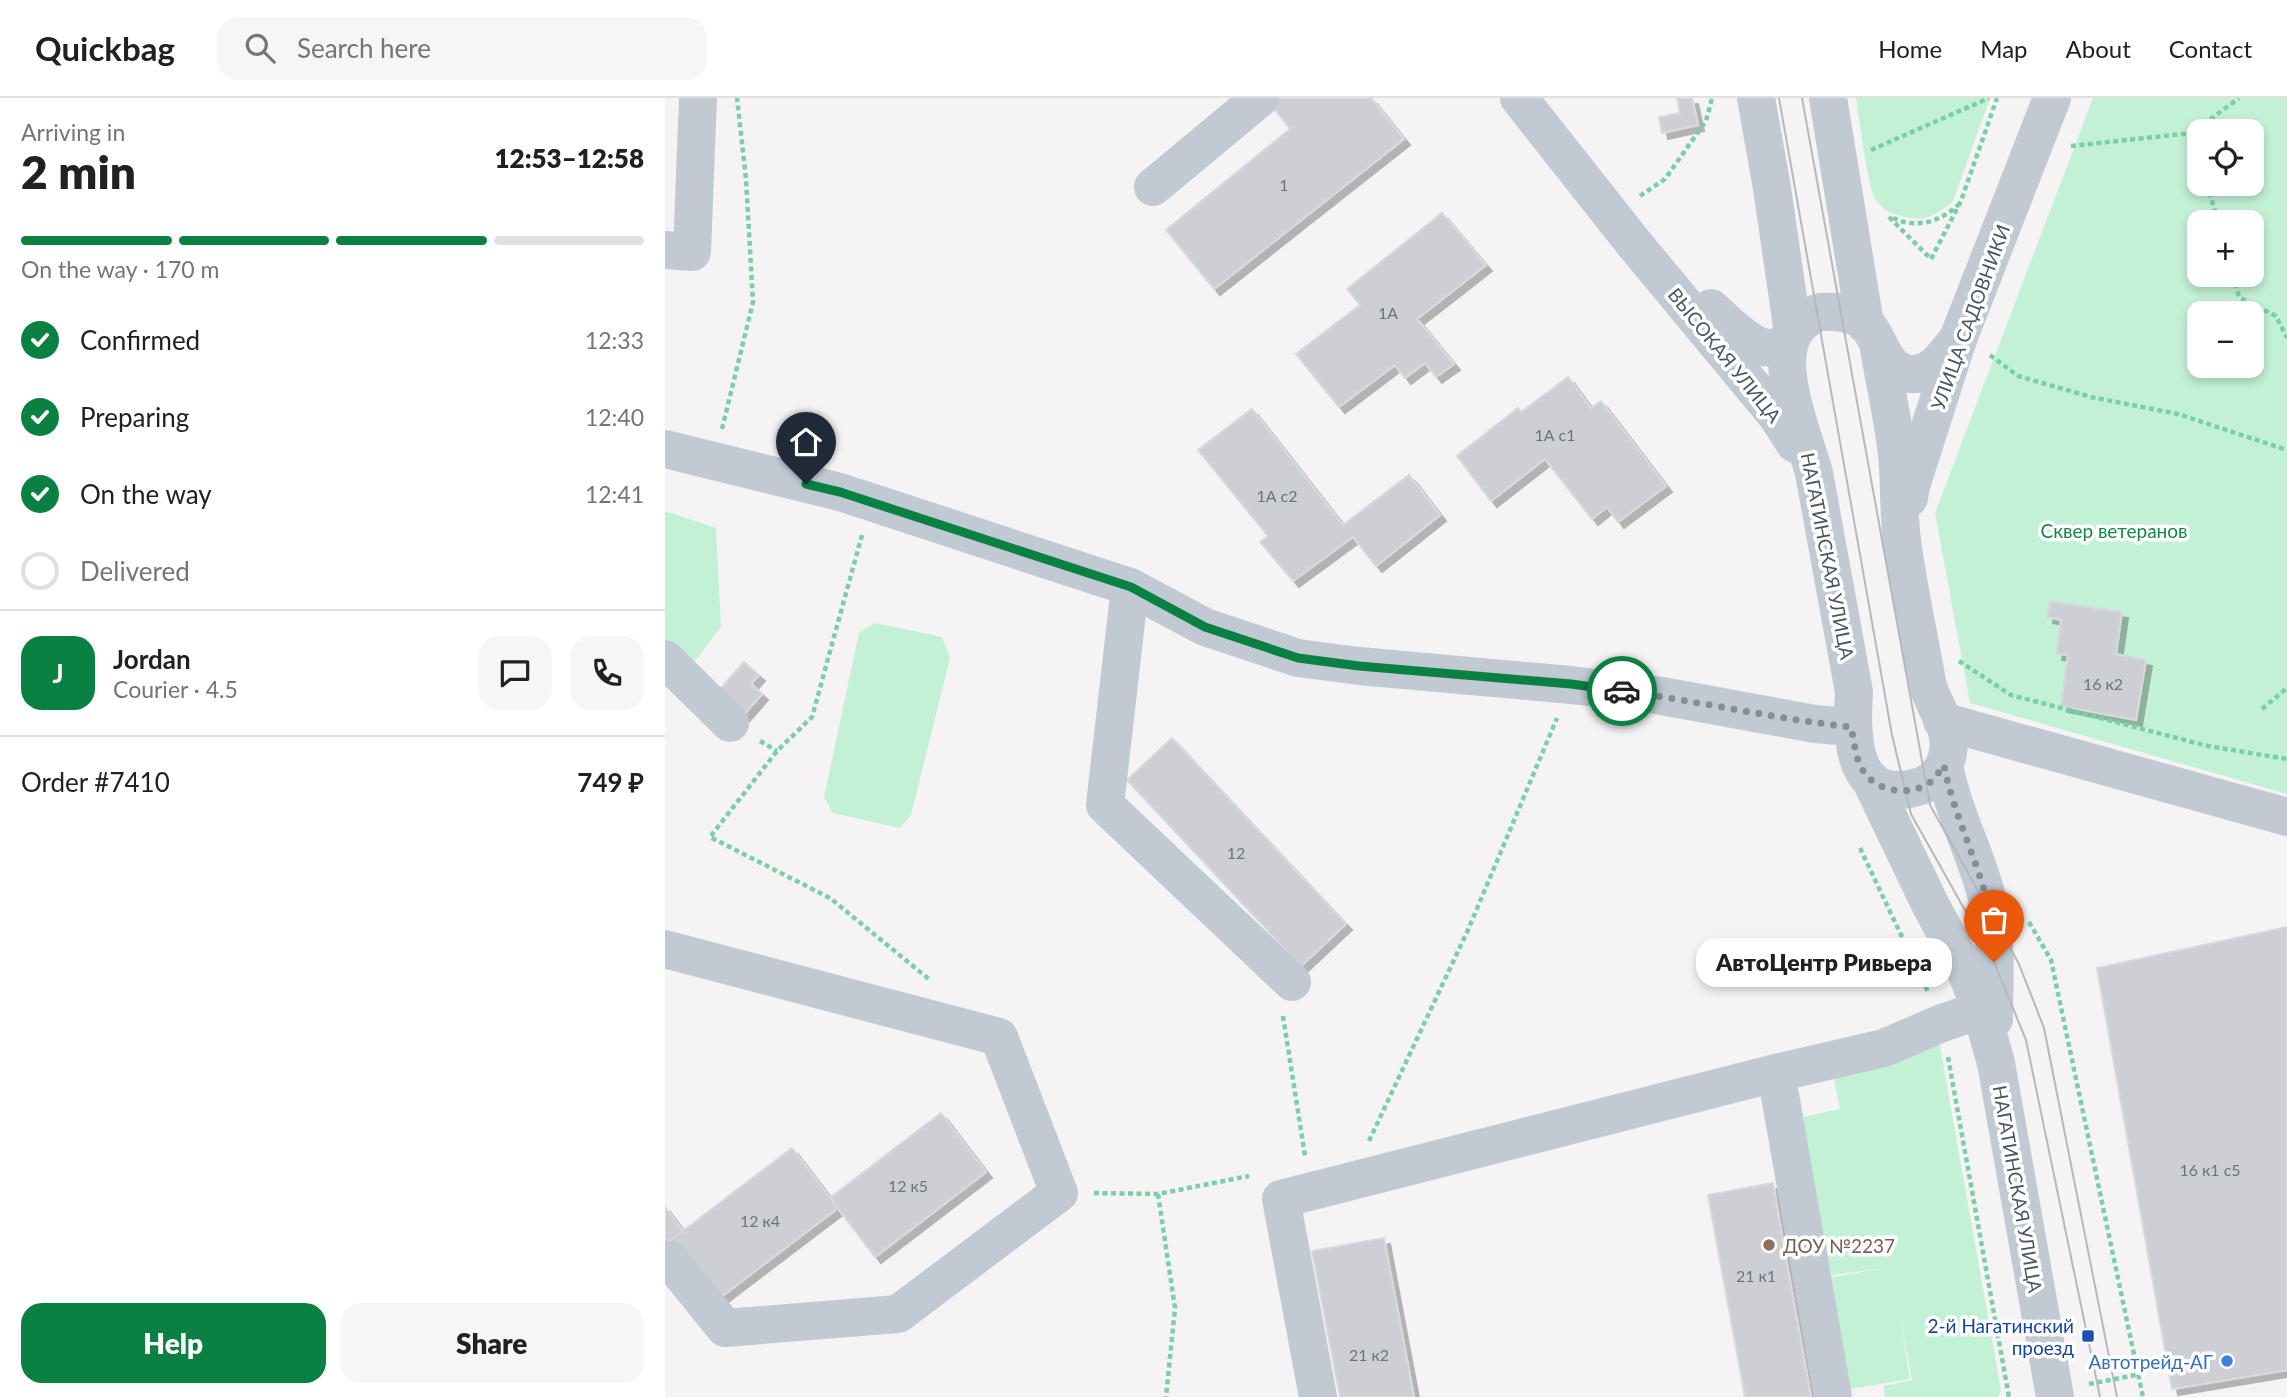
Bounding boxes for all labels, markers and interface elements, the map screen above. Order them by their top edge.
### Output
search box [217,17,707,80]
text: Quickbag [35,28,175,68]
icon: search [241,29,279,67]
text: Search here [297,32,431,64]
text: Home [1878,34,1942,63]
text: Map [1980,34,2028,63]
text: About [2066,34,2131,63]
text: Contact [2169,34,2252,63]
text: Arriving in [21,118,125,146]
map controls [2187,119,2264,378]
button: locate [2187,119,2264,196]
text: 12:53–12:58 [494,142,644,174]
text: 2 min [21,144,136,199]
house number: 1 [1279,175,1289,194]
button: + [2187,210,2264,287]
street label: УЛИЦА САДОВНИКИ [1926,221,2014,413]
text: On the way · 170 m [21,255,220,283]
street label: ВЫСОКАЯ УЛИЦА [1664,283,1787,427]
button: − [2187,301,2264,378]
house number: 1А [1378,303,1398,322]
icon: check [21,321,59,359]
text: Confirmed [80,324,200,356]
text: 12:33 [585,326,644,354]
icon: check [21,398,59,436]
text: Preparing [80,401,189,433]
text: 12:40 [585,403,644,431]
pin [776,412,836,484]
icon: home [787,423,825,461]
house number: 1А с1 [1534,425,1576,444]
street label: НАГАТИНСКАЯ УЛИЦА [1797,451,1859,661]
icon: check [21,475,59,513]
text: On the way [80,478,212,510]
text: 12:41 [585,480,644,508]
house number: 1А с2 [1256,486,1298,505]
park label: Сквер ветеранов [2041,519,2188,542]
text: Delivered [80,555,190,587]
button: chat [478,636,552,710]
button: phone [570,636,644,710]
text: Jordan [113,643,191,675]
courier [1587,656,1657,726]
text: J [52,657,64,689]
icon: car [1603,672,1641,710]
house number: 16 к2 [2083,674,2123,693]
text: Courier · 4.5 [113,675,238,703]
text: Order #7410 [21,766,170,798]
text: 749 ₽ [577,766,644,798]
house number: 12 [1227,843,1245,862]
pin [1964,890,2024,962]
icon: bag [1975,901,2013,939]
callout: АвтоЦентр Ривьера [1697,938,1952,986]
text: АвтоЦентр Ривьера [1716,948,1932,976]
street label: НАГАТИНСКАЯ УЛИЦА [1988,1084,2048,1295]
house number: 16 к1 с5 [2179,1160,2241,1179]
house number: 12 к5 [888,1176,928,1195]
house number: 12 к4 [740,1211,780,1230]
place label: ДОУ №2237 [1783,1234,1895,1257]
marker: ДОУ №2237 [1761,1237,1777,1253]
house number: 21 к1 [1736,1266,1776,1285]
button: Help [21,1303,326,1383]
button: Share [340,1303,644,1383]
place label: 2-й Нагатинский проезд [1928,1314,2074,1359]
marker: 2-й Нагатинский проезд [2080,1328,2096,1344]
house number: 21 к2 [1349,1345,1389,1364]
place label: Автотрейд-АГ [2088,1350,2213,1373]
marker: Автотрейд-АГ [2219,1353,2235,1369]

